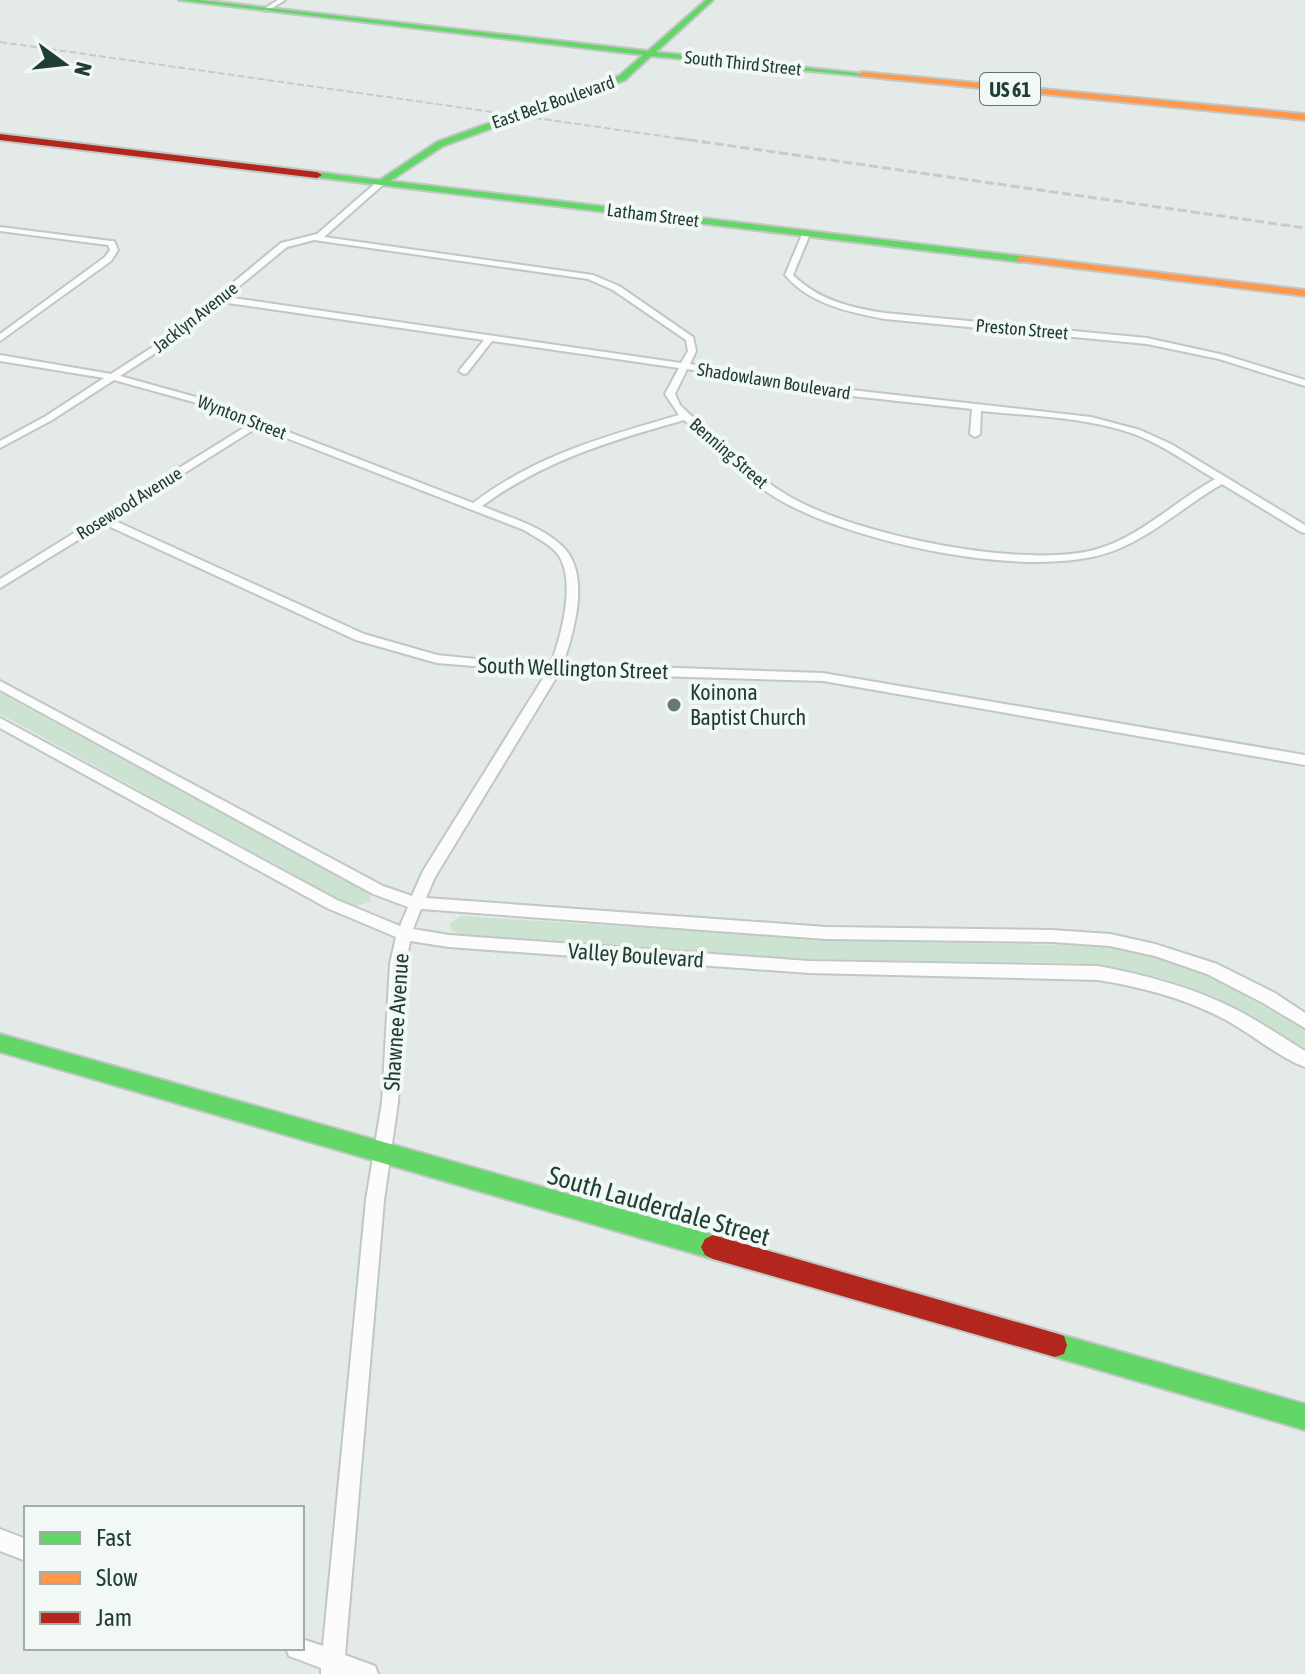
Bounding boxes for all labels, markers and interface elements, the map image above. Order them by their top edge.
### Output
north arrow [24,24,104,104]
street label: South Third Street [684,46,802,80]
text: N [69,60,98,79]
street label: East Belz Boulevard [489,71,617,133]
road number: US 61 [980,73,1040,105]
street label: Latham Street [606,199,700,231]
street label: Jacklyn Avenue [148,277,242,357]
street label: Preston Street [975,314,1069,344]
street label: Shadowlawn Boulevard [696,359,852,403]
street label: Wynton Street [195,390,289,444]
street label: Benning Street [686,413,772,493]
street label: Rosewood Avenue [72,462,186,544]
street label: South Wellington Street [477,652,669,684]
place label: Koinona Baptist Church [690,679,806,730]
marker: Koinona Baptist Church [665,696,683,714]
street label: Valley Boulevard [567,937,705,973]
street label: Shawnee Avenue [378,952,414,1092]
street label: South Lauderdale Street [545,1160,773,1252]
legend [24,1506,304,1650]
text: Fast [96,1524,132,1551]
text: Slow [96,1564,138,1591]
text: Jam [96,1604,132,1631]

